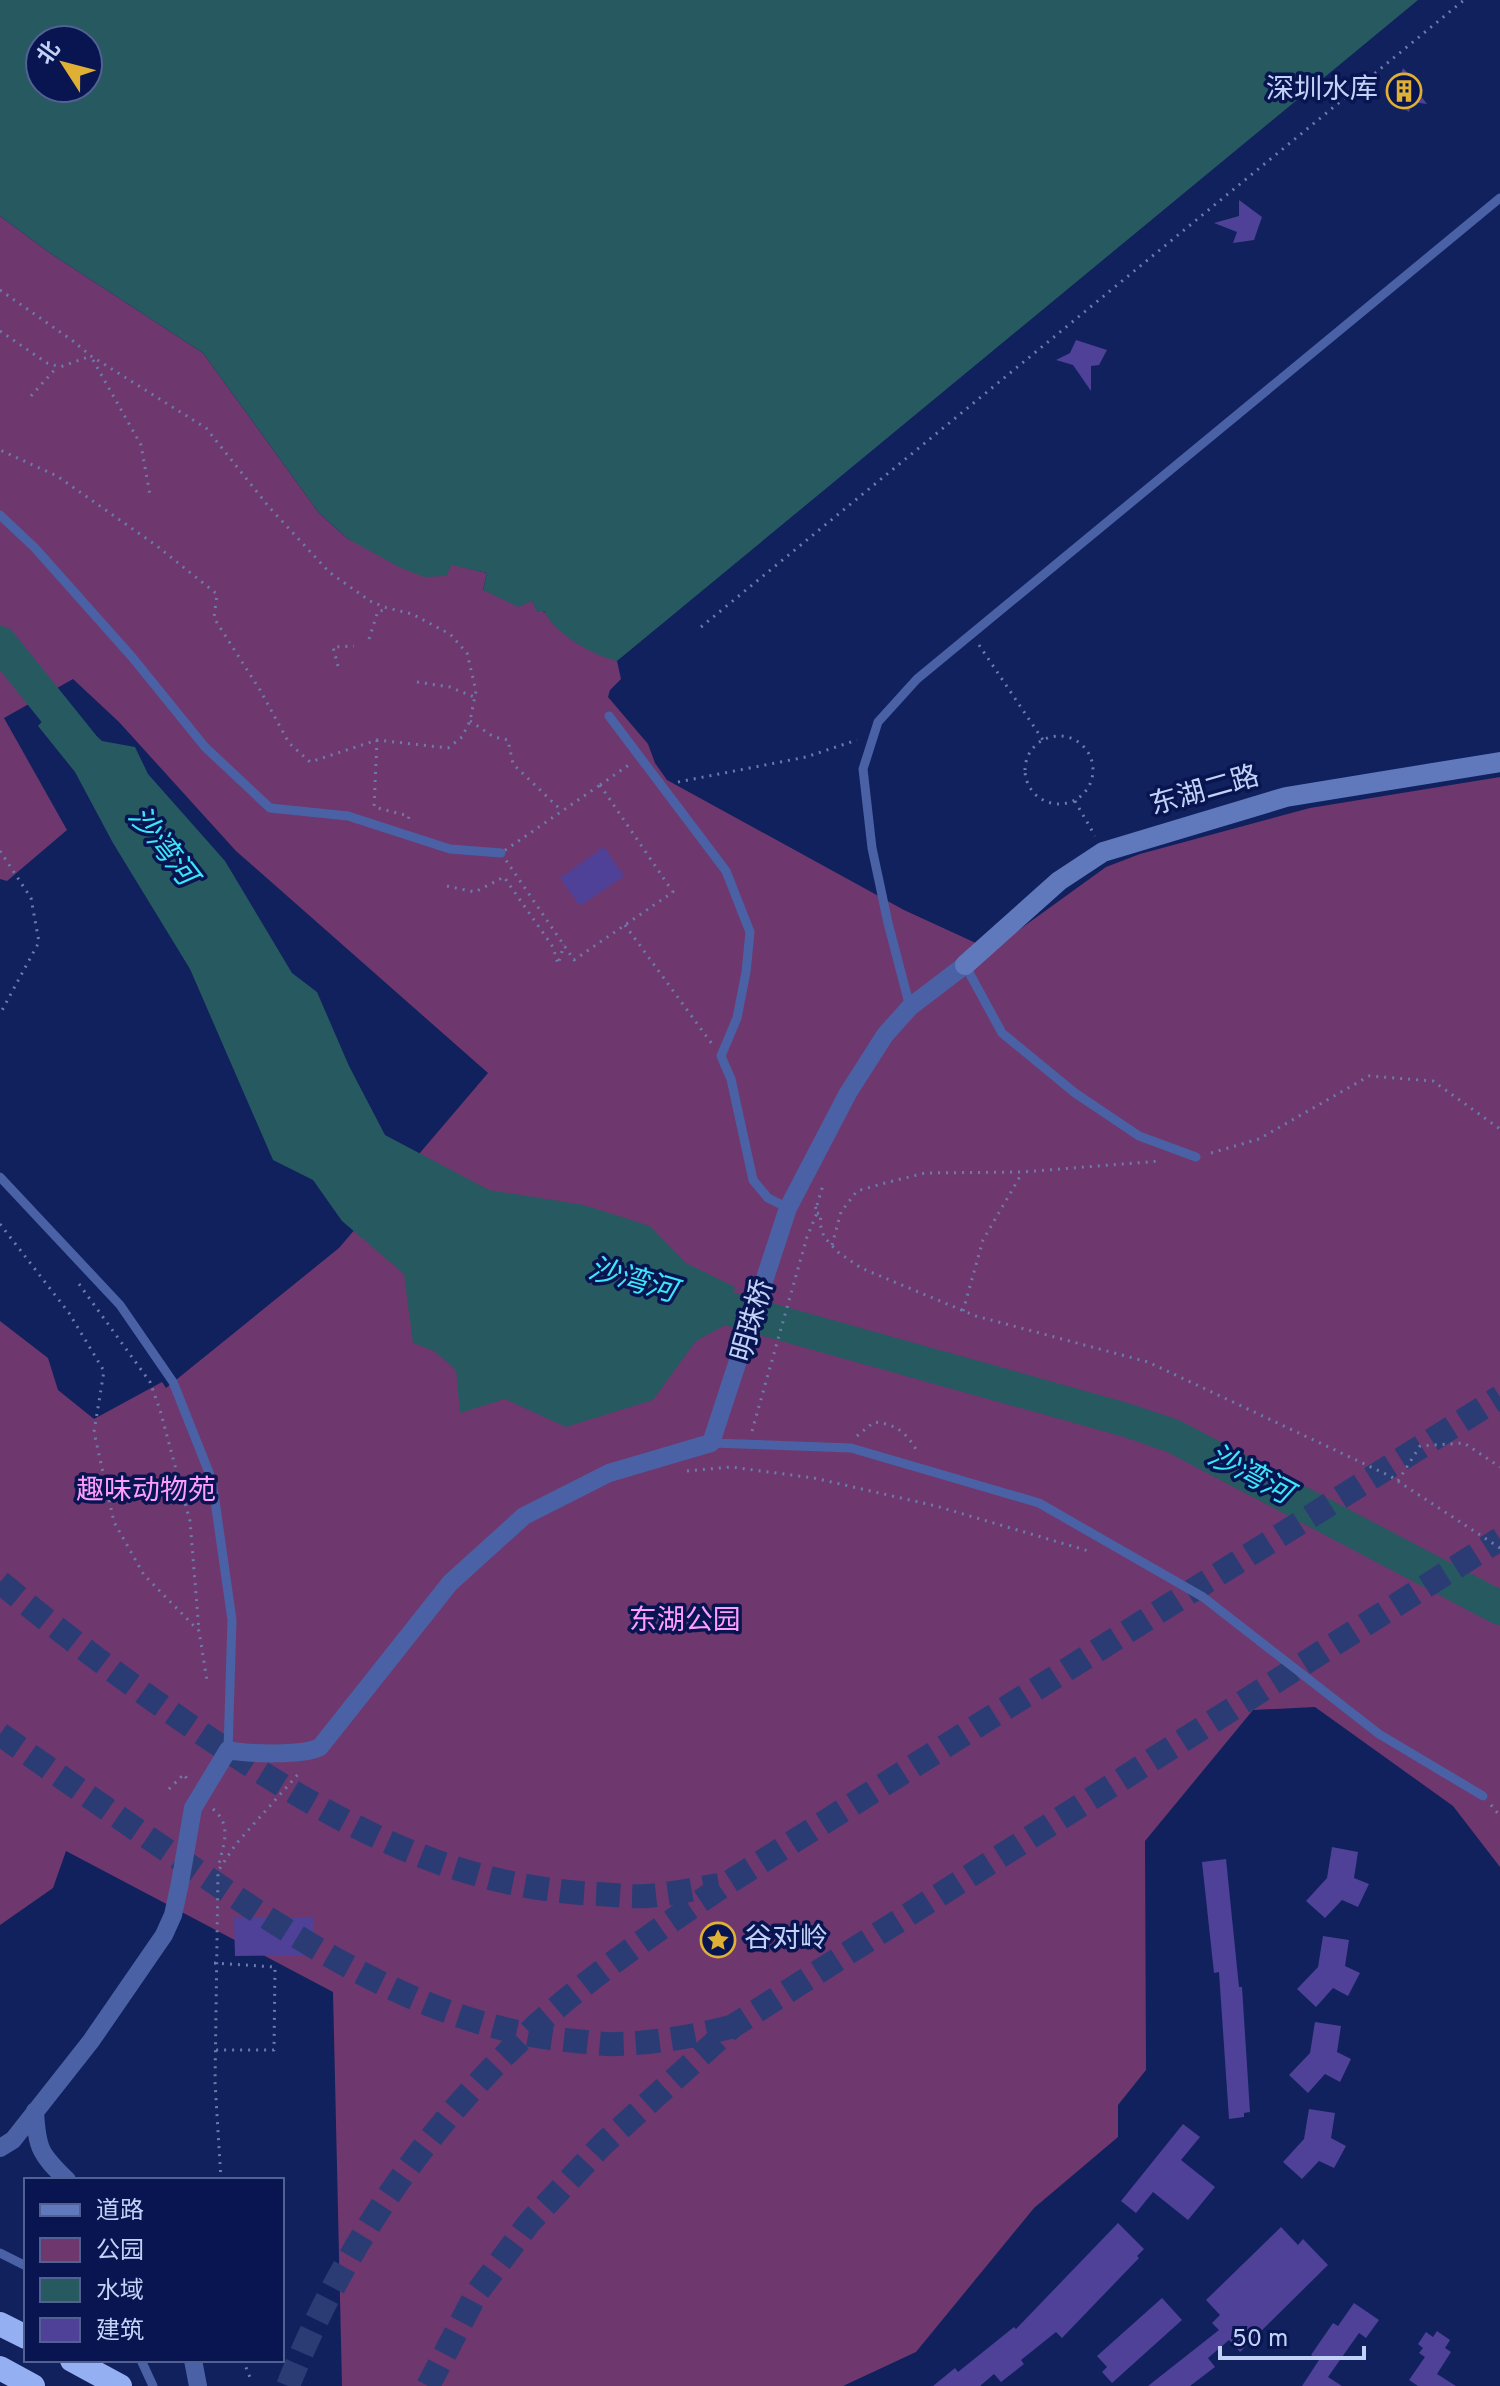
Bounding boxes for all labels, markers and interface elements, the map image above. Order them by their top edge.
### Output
north arrow [24,24,104,104]
text: 北 [32,37,67,71]
building icon: 深圳水库 [1385,72,1423,110]
place label: 深圳水库 [1266,73,1378,109]
street label: 东湖二路 [1146,759,1264,825]
water label: 沙湾河 [119,800,206,898]
water label: 沙湾河 [584,1252,685,1314]
street label: 明珠桥 [725,1276,783,1366]
water label: 沙湾河 [1201,1439,1302,1516]
park label: 趣味动物苑 [76,1474,216,1510]
park label: 东湖公园 [629,1604,741,1640]
place icon: 谷对岭 [699,1921,737,1959]
place label: 谷对岭 [744,1922,828,1958]
legend [24,2178,284,2362]
text: 道路 [96,2197,144,2227]
text: 公园 [96,2237,144,2267]
text: 水域 [96,2277,144,2307]
scale bar [1220,2310,1364,2360]
text: 建筑 [96,2317,144,2347]
text: 50 m [1232,2325,1288,2355]

